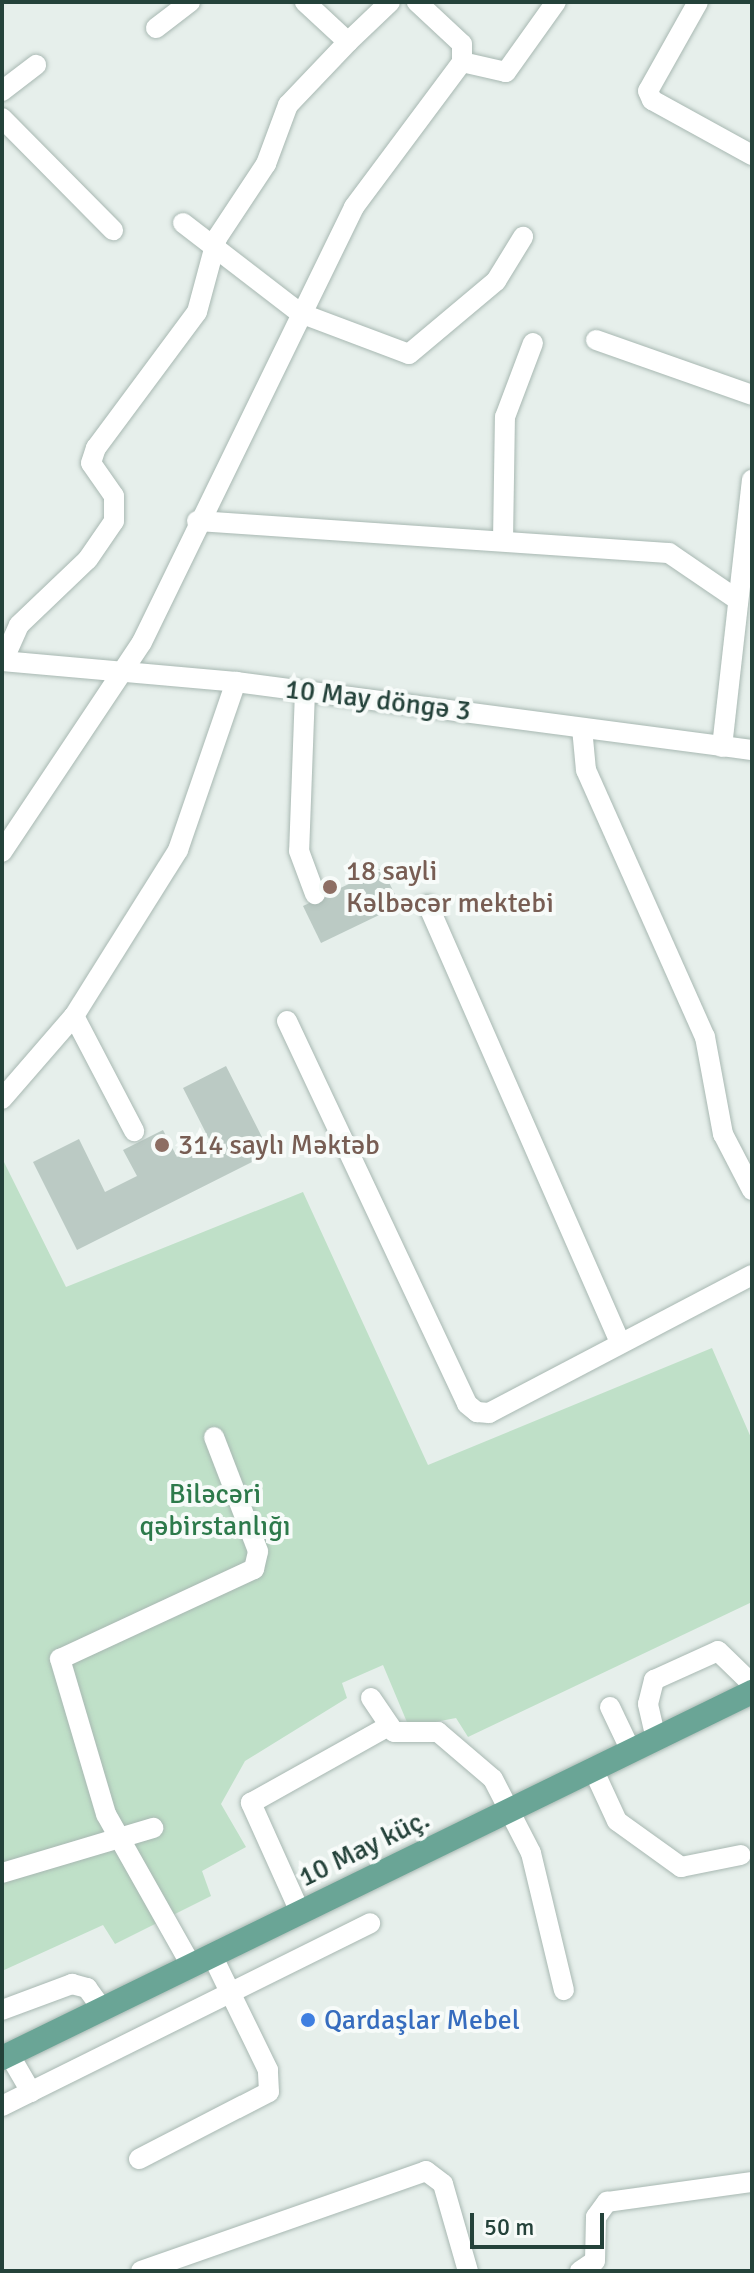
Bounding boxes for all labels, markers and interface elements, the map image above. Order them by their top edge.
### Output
street label: 10 May döngə 3 [283,672,473,728]
place label: 18 sayli Kəlbəcər mektebi [346,854,554,920]
marker: 18 sayli Kəlbəcər mektebi [321,878,339,896]
place label: 314 saylı Məktəb [178,1128,380,1162]
marker: 314 saylı Məktəb [153,1136,171,1154]
park label: Biləcəri qəbirstanlığı [139,1477,291,1543]
street label: 10 May küç. [293,1802,435,1894]
place label: Qardaşlar Mebel [324,2003,520,2037]
marker: Qardaşlar Mebel [299,2011,317,2029]
scale bar [474,2197,608,2247]
text: 50 m [484,2212,534,2242]

